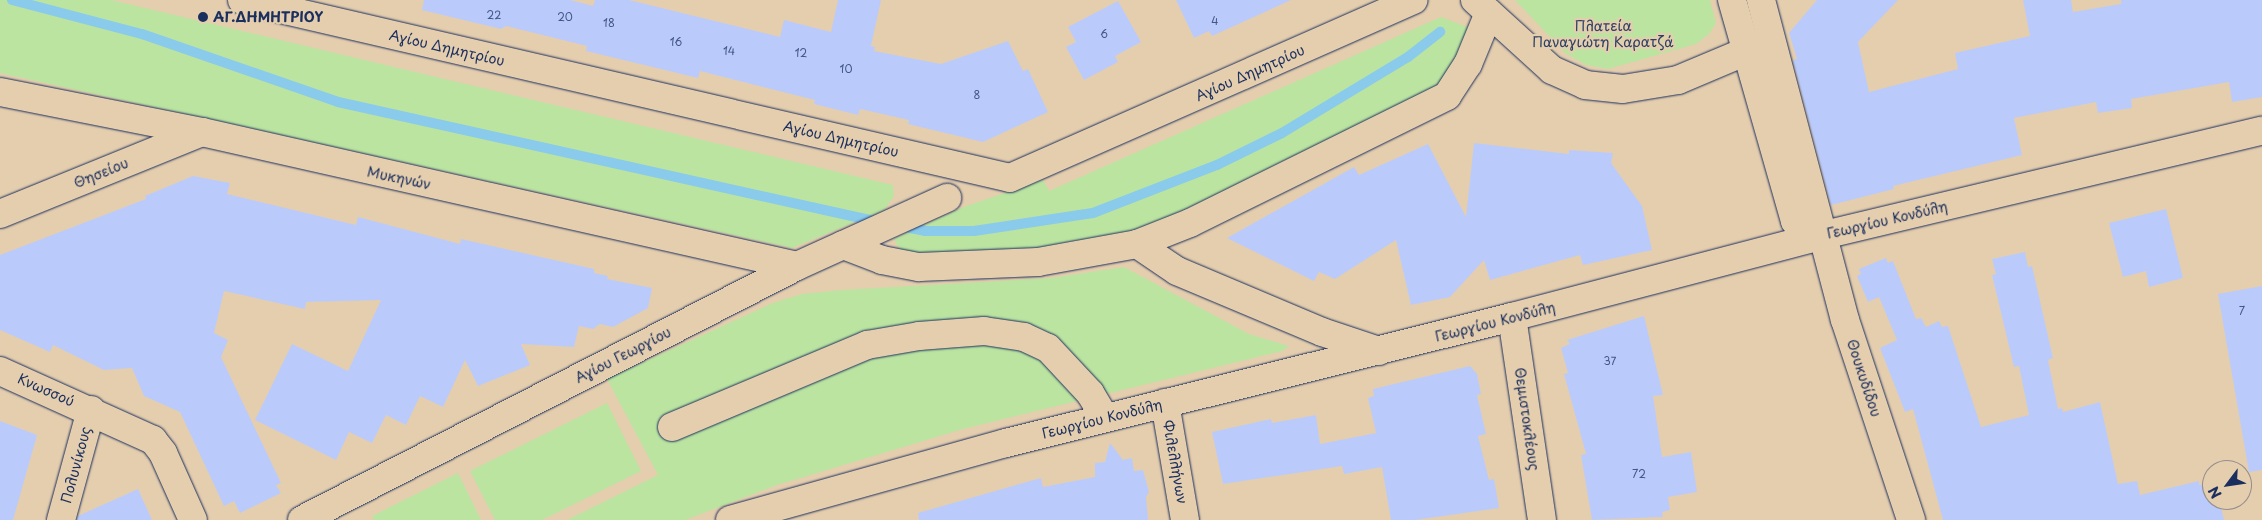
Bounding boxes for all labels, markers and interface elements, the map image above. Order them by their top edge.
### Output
house number: 22 [487,8,501,22]
place label: ΑΓ.ΔΗΜΗΤΡΙΟΥ [213,9,323,25]
house number: 20 [557,10,573,24]
marker: ΑΓ.ΔΗΜΗΤΡΙΟΥ [197,11,209,23]
house number: 4 [1211,14,1219,28]
house number: 18 [603,16,615,30]
park label: Πλατεία Παναγιώτη Καρατζά [1532,18,1674,50]
street label: Αγίου Δημητρίου [388,27,506,69]
house number: 6 [1100,27,1108,41]
house number: 16 [670,35,682,49]
street label: Αγίου Δημητρίου [1193,41,1307,105]
house number: 14 [723,44,735,58]
house number: 12 [795,46,807,60]
house number: 10 [840,62,852,76]
house number: 8 [974,88,980,102]
street label: Αγίου Δημητρίου [782,118,900,160]
street label: Θησείου [71,154,131,192]
street label: Μυκηνών [366,163,432,193]
street label: Γεωργίου Κονδύλη [1825,198,1949,242]
street label: Γεωργίου Κονδύλη [1433,299,1557,345]
house number: 7 [2239,304,2245,318]
street label: Αγίου Γεωργίου [572,323,674,387]
street label: Θουκυδίδου [1844,337,1884,419]
house number: 37 [1604,354,1616,368]
street label: Θεμιστοκλέους [1511,366,1543,472]
street label: Κνωσσού [15,370,77,410]
street label: Γεωργίου Κονδύλη [1040,396,1164,442]
street label: Φιλελλήνων [1159,419,1191,505]
street label: Πολυνίκους [58,425,94,505]
north arrow [2202,460,2252,510]
house number: 72 [1632,467,1646,481]
text: N [2203,482,2226,503]

